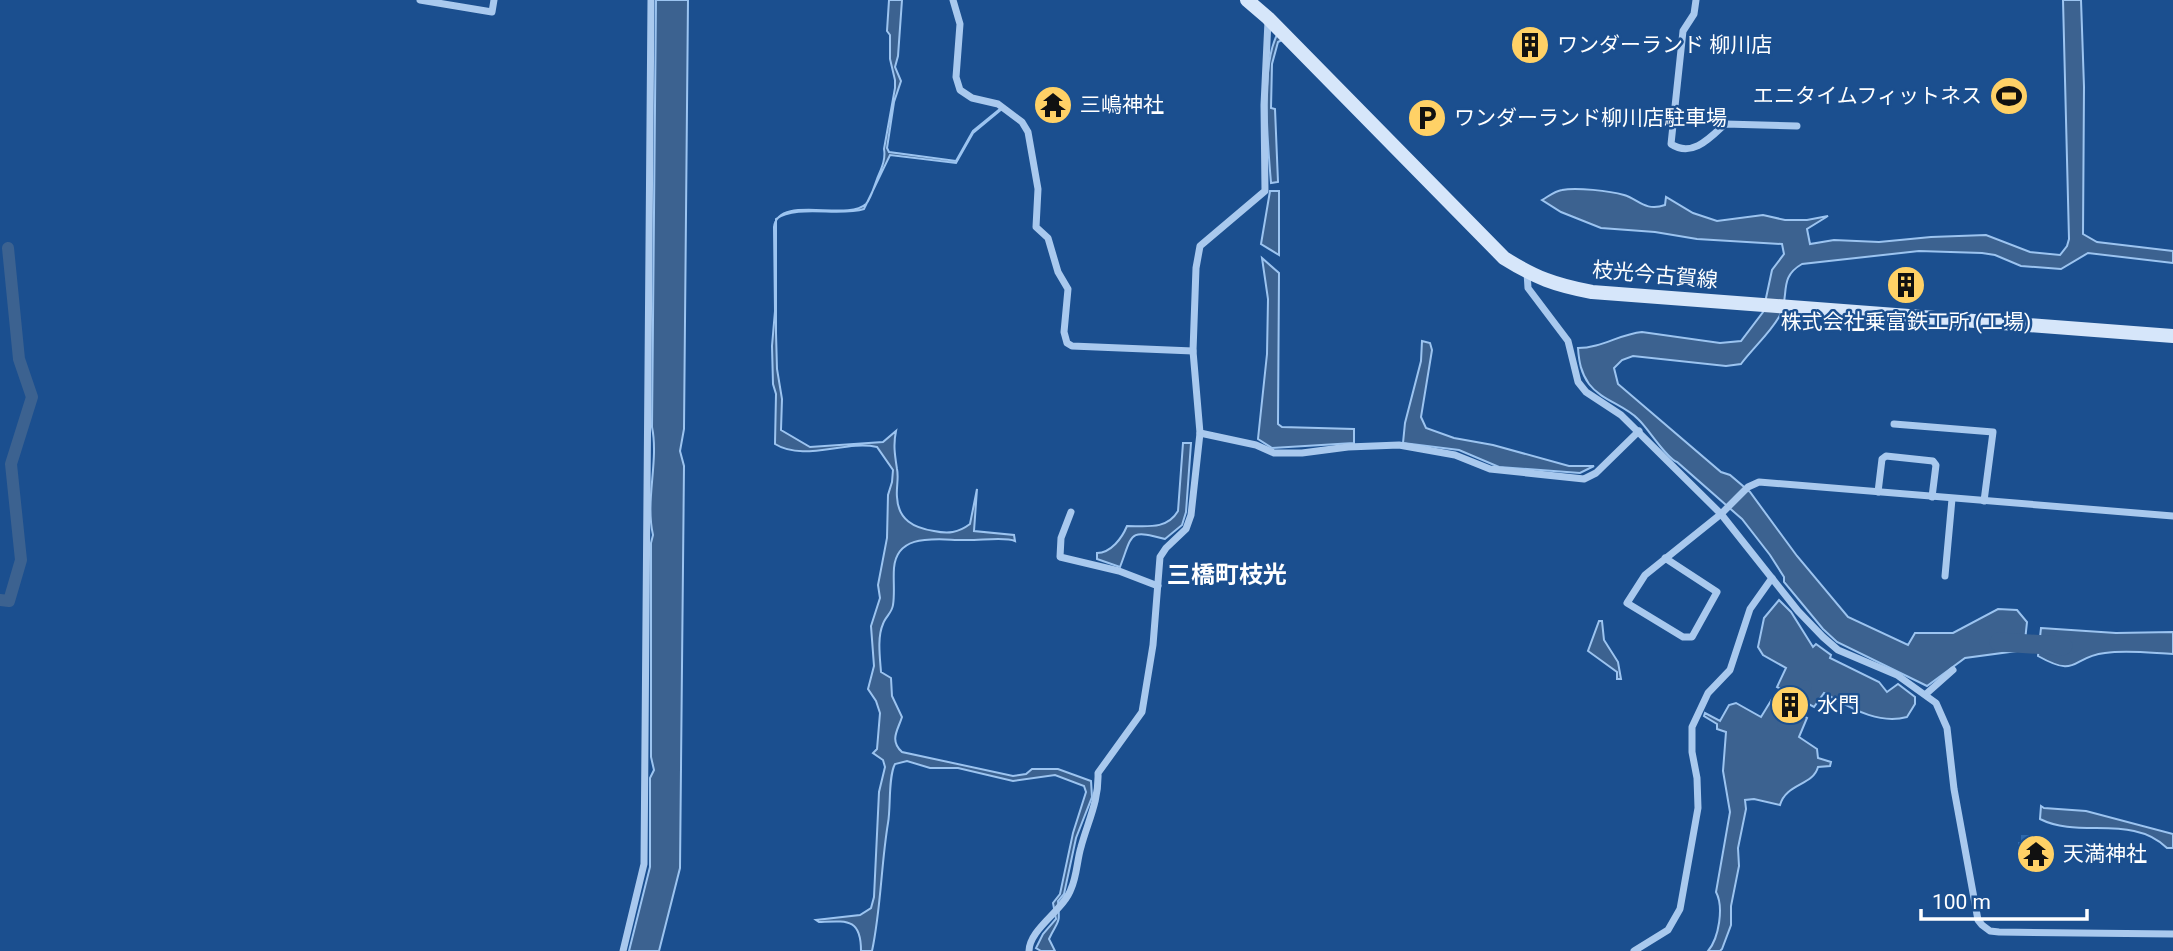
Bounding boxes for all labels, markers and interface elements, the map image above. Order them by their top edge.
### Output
building icon: ワンダーランド 柳川店 [1509,24,1551,66]
place label: ワンダーランド 柳川店 [1557,33,1772,57]
sports icon: エニタイムフィットネス [1988,75,2030,117]
temple icon: 三嶋神社 [1032,84,1074,126]
place label: エニタイムフィットネス [1753,84,1982,108]
place label: 三嶋神社 [1080,93,1164,117]
parking icon: ワンダーランド柳川店駐車場 [1406,97,1448,139]
place label: ワンダーランド柳川店駐車場 [1454,106,1727,130]
street label: 枝光今古賀線 [1591,258,1719,292]
building icon: 株式会社乗富鉄工所 (工場) [1885,264,1927,306]
place label: 株式会社乗富鉄工所 (工場) [1781,310,2031,334]
district label: 三橋町枝光 [1167,561,1287,589]
building icon: 水門 [1769,684,1811,726]
place label: 水門 [1817,693,1859,717]
temple icon: 天満神社 [2015,833,2057,875]
place label: 天満神社 [2063,842,2147,866]
scale bar [1921,878,2087,922]
text: 100 m [1932,890,1991,914]

